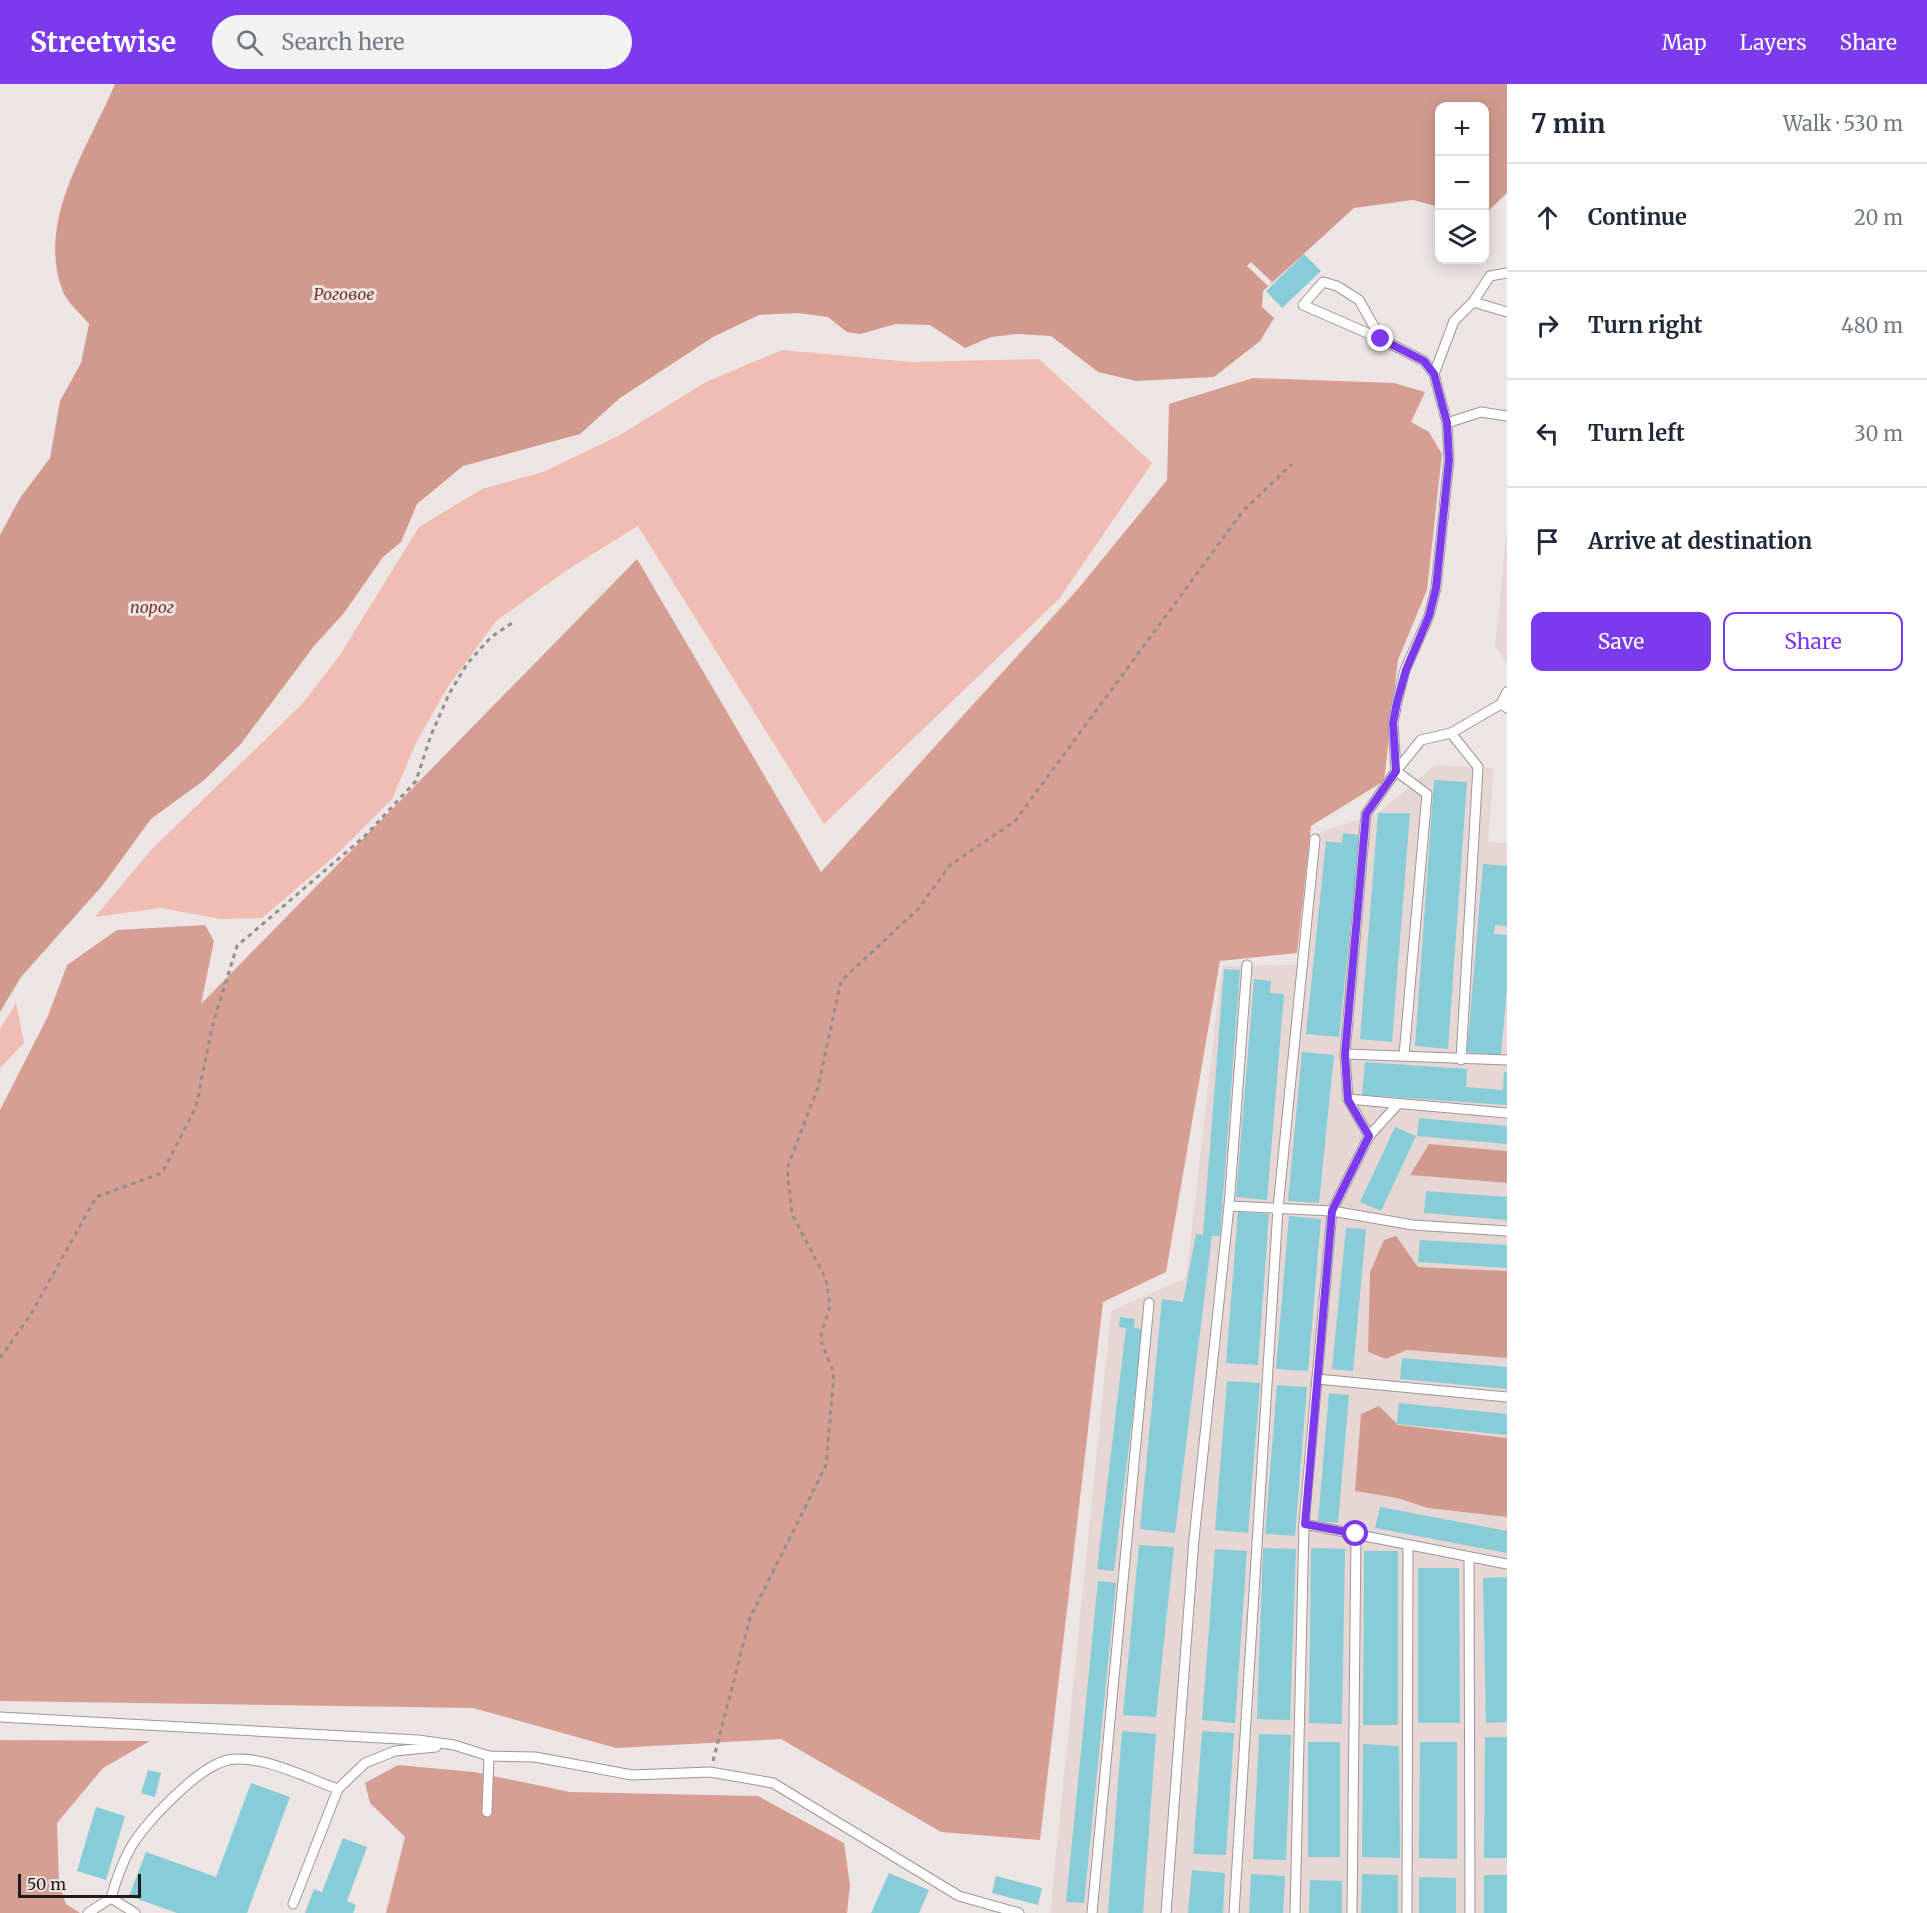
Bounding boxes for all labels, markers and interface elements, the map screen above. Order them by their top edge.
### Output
search box [212,15,632,69]
text: Streetwise [30,24,176,60]
icon: search [233,26,266,59]
text: Search here [281,28,405,56]
text: Map [1662,29,1707,56]
text: Layers [1740,29,1807,56]
text: Share [1840,29,1897,56]
map controls [1435,102,1489,264]
button: + [1435,102,1489,156]
text: 7 min [1531,107,1605,140]
text: Walk · 530 m [1783,111,1903,136]
button: − [1435,156,1489,210]
icon: ahead [1531,201,1564,234]
text: Continue [1588,203,1687,231]
text: 20 m [1854,205,1903,230]
button: layers [1435,210,1489,264]
water label: Роговое [314,284,374,304]
icon: right [1531,309,1564,342]
text: Turn right [1588,311,1702,339]
text: 480 m [1841,313,1903,338]
route end [1367,325,1393,351]
icon: left [1531,417,1564,450]
text: Turn left [1588,419,1685,447]
text: 30 m [1854,421,1903,446]
icon: arrive [1531,525,1564,558]
text: Arrive at destination [1588,527,1812,555]
water label: порог [130,597,174,617]
button: Save [1531,612,1711,671]
button: Share [1723,612,1903,671]
route start [1342,1520,1368,1546]
scale bar [18,1871,141,1898]
text: 50 m [27,1874,66,1894]

